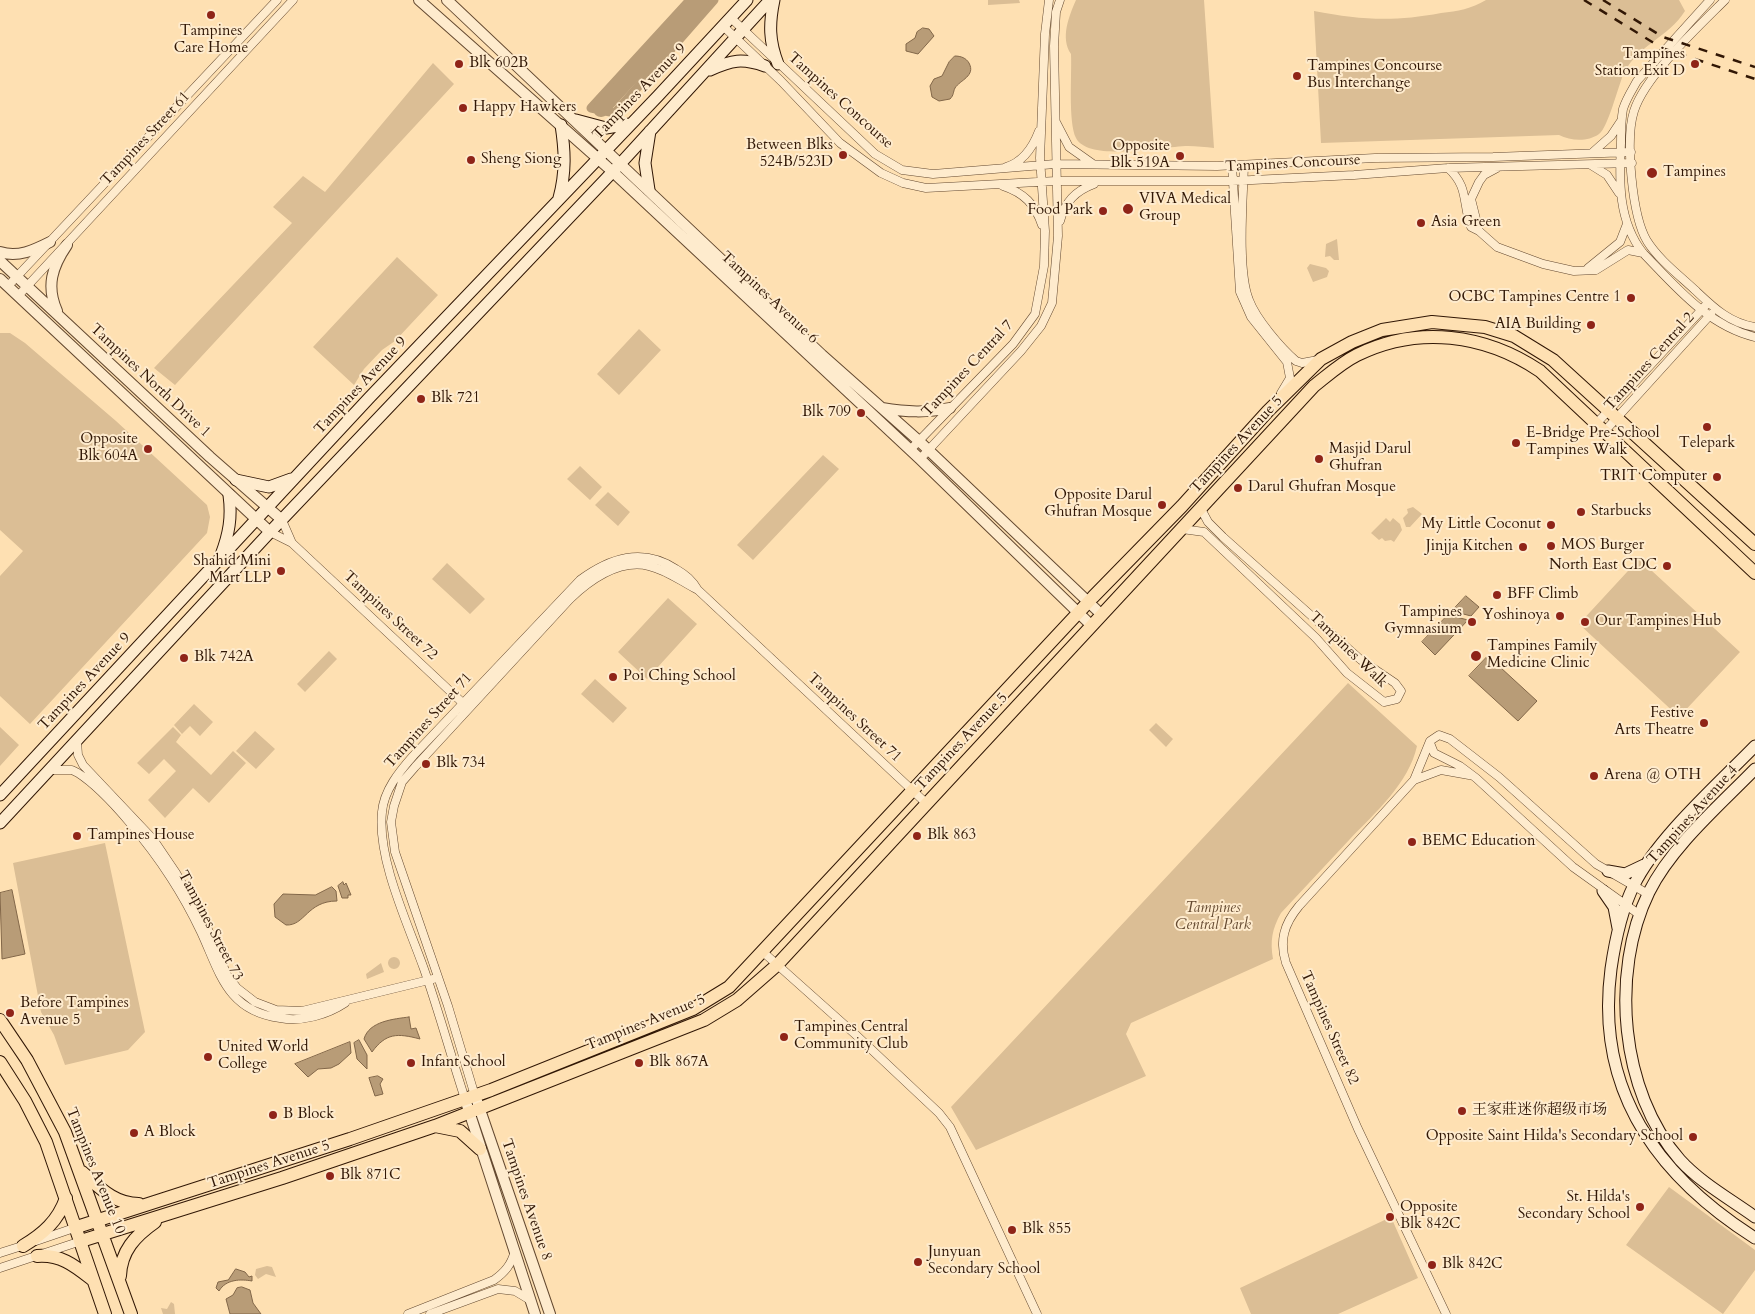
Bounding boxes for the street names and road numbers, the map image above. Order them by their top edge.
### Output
street label: Tampines Avenue 9 [589,40,691,144]
street label: Tampines Concourse [784,49,896,153]
street label: Tampines Street 61 [98,88,194,190]
street label: Tampines Concourse [1225,151,1361,177]
street label: Tampines Avenue 6 [716,248,822,348]
street label: Tampines Central 2 [1601,309,1699,415]
street label: Tampines Central 7 [919,317,1017,421]
street label: Tampines North Drive 1 [86,321,214,441]
street label: Tampines Avenue 9 [311,333,411,439]
street label: Tampines Avenue 5 [1187,392,1287,498]
street label: Tampines Street 72 [339,568,441,664]
street label: Tampines Walk [1305,608,1391,692]
street label: Tampines Avenue 9 [35,629,135,735]
street label: Tampines Street 71 [381,670,477,772]
street label: Tampines Street 71 [803,670,905,766]
street label: Tampines Avenue 5 [912,689,1012,795]
street label: Tampines Avenue 4 [1644,762,1742,868]
street label: Tampines Street 73 [173,868,247,984]
street label: Tampines Street 82 [1296,969,1362,1087]
street label: Tampines Avenue 5 [584,991,708,1055]
street label: Tampines Avenue 10 [61,1105,129,1237]
street label: Tampines Avenue 5 [206,1137,332,1193]
street label: Tampines Avenue 8 [497,1137,555,1263]

